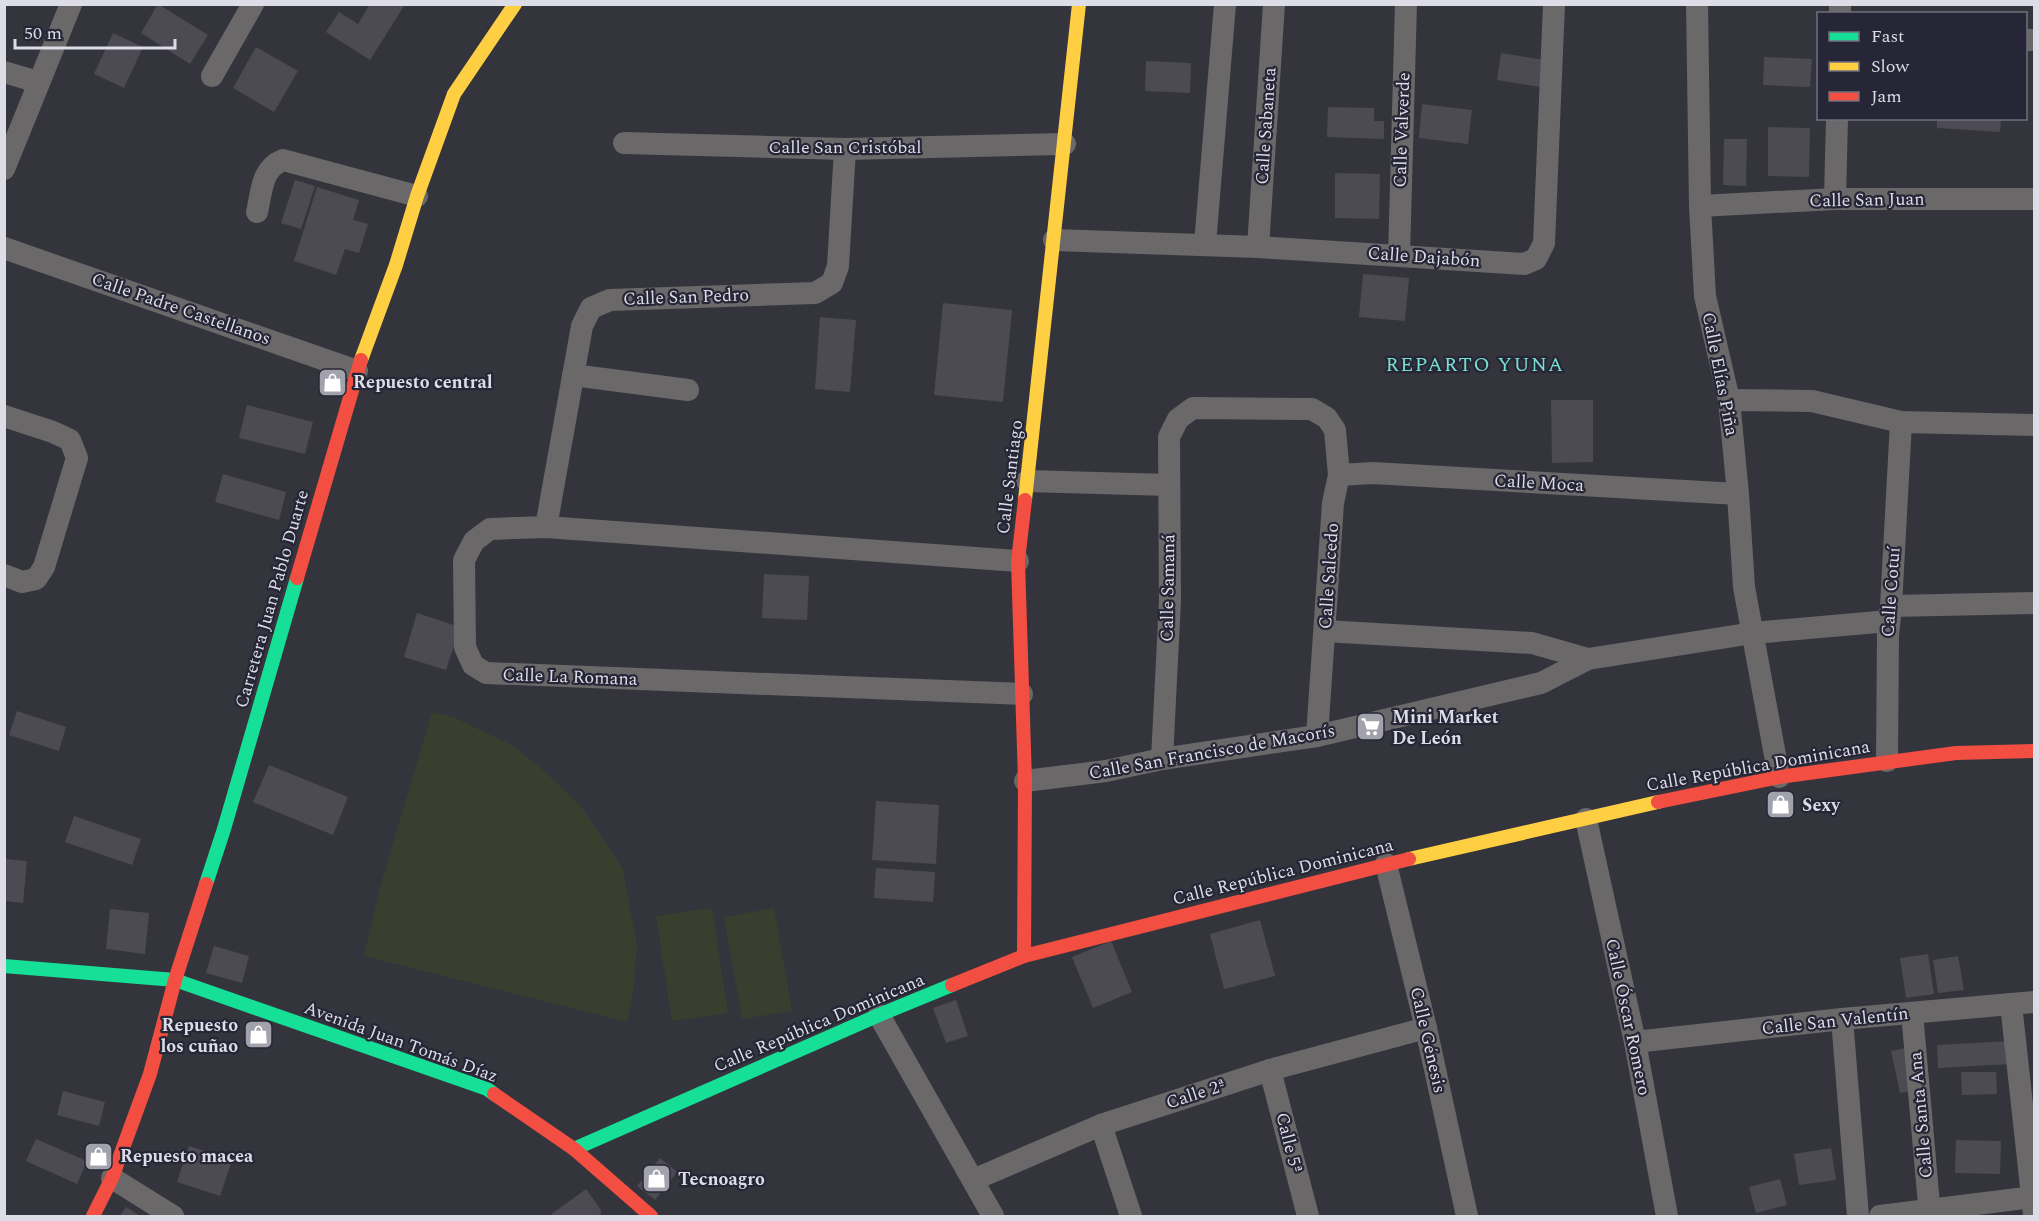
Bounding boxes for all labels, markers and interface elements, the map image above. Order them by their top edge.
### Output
scale bar [15,12,176,50]
legend [1817,12,2027,120]
text: 50 m [24,20,62,47]
text: Fast [1871,23,1904,50]
text: Slow [1871,53,1910,80]
street label: Calle Sabaneta [1248,66,1284,186]
street label: Calle Valverde [1386,72,1418,188]
text: Jam [1871,83,1902,110]
street label: Calle San Cristóbal [769,134,921,161]
street label: Calle San Juan [1809,185,1925,215]
street label: Calle Dajabón [1367,240,1481,274]
street label: Calle Padre Castellanos [88,266,274,352]
street label: Calle San Pedro [623,281,749,313]
street label: Calle Elías Piña [1695,310,1745,438]
district label: REPARTO YUNA [1386,350,1564,380]
shop icon: Repuesto central [316,366,348,398]
place label: Repuesto central [353,369,493,396]
street label: Calle Santiago [990,418,1030,536]
street label: Calle Moca [1493,467,1585,499]
street label: Carretera Juan Pablo Duarte [228,487,316,711]
street label: Calle Salcedo [1312,522,1346,630]
street label: Calle Samaná [1154,534,1182,642]
street label: Calle Cotuí [1874,545,1908,638]
street label: Calle La Romana [502,661,638,693]
place label: Mini Market De León [1392,704,1499,752]
supermarket icon: Mini Market De León [1355,711,1387,743]
street label: Calle San Francisco de Macorís [1087,717,1337,787]
street label: Calle República Dominicana [1644,733,1872,799]
shop icon: Sexy [1765,789,1797,821]
place label: Sexy [1802,792,1841,819]
street label: Calle República Dominicana [1170,831,1396,913]
street label: Calle Óscar Romero [1598,936,1658,1098]
street label: Calle República Dominicana [709,966,929,1080]
street label: Calle Génesis [1403,984,1453,1096]
street label: Avenida Juan Tomás Díaz [300,994,502,1090]
street label: Calle San Valentín [1760,1000,1910,1042]
place label: Repuesto los cuñao [160,1012,238,1060]
shop icon: Repuesto los cuñao [243,1019,275,1051]
street label: Calle Santa Ana [1902,1050,1940,1180]
street label: Calle 2ª [1162,1072,1230,1116]
street label: Calle 5ª [1268,1110,1310,1176]
shop icon: Repuesto macea [83,1140,115,1172]
place label: Repuesto macea [120,1143,254,1170]
shop icon: Tecnoagro [641,1163,673,1195]
place label: Tecnoagro [678,1166,765,1193]

